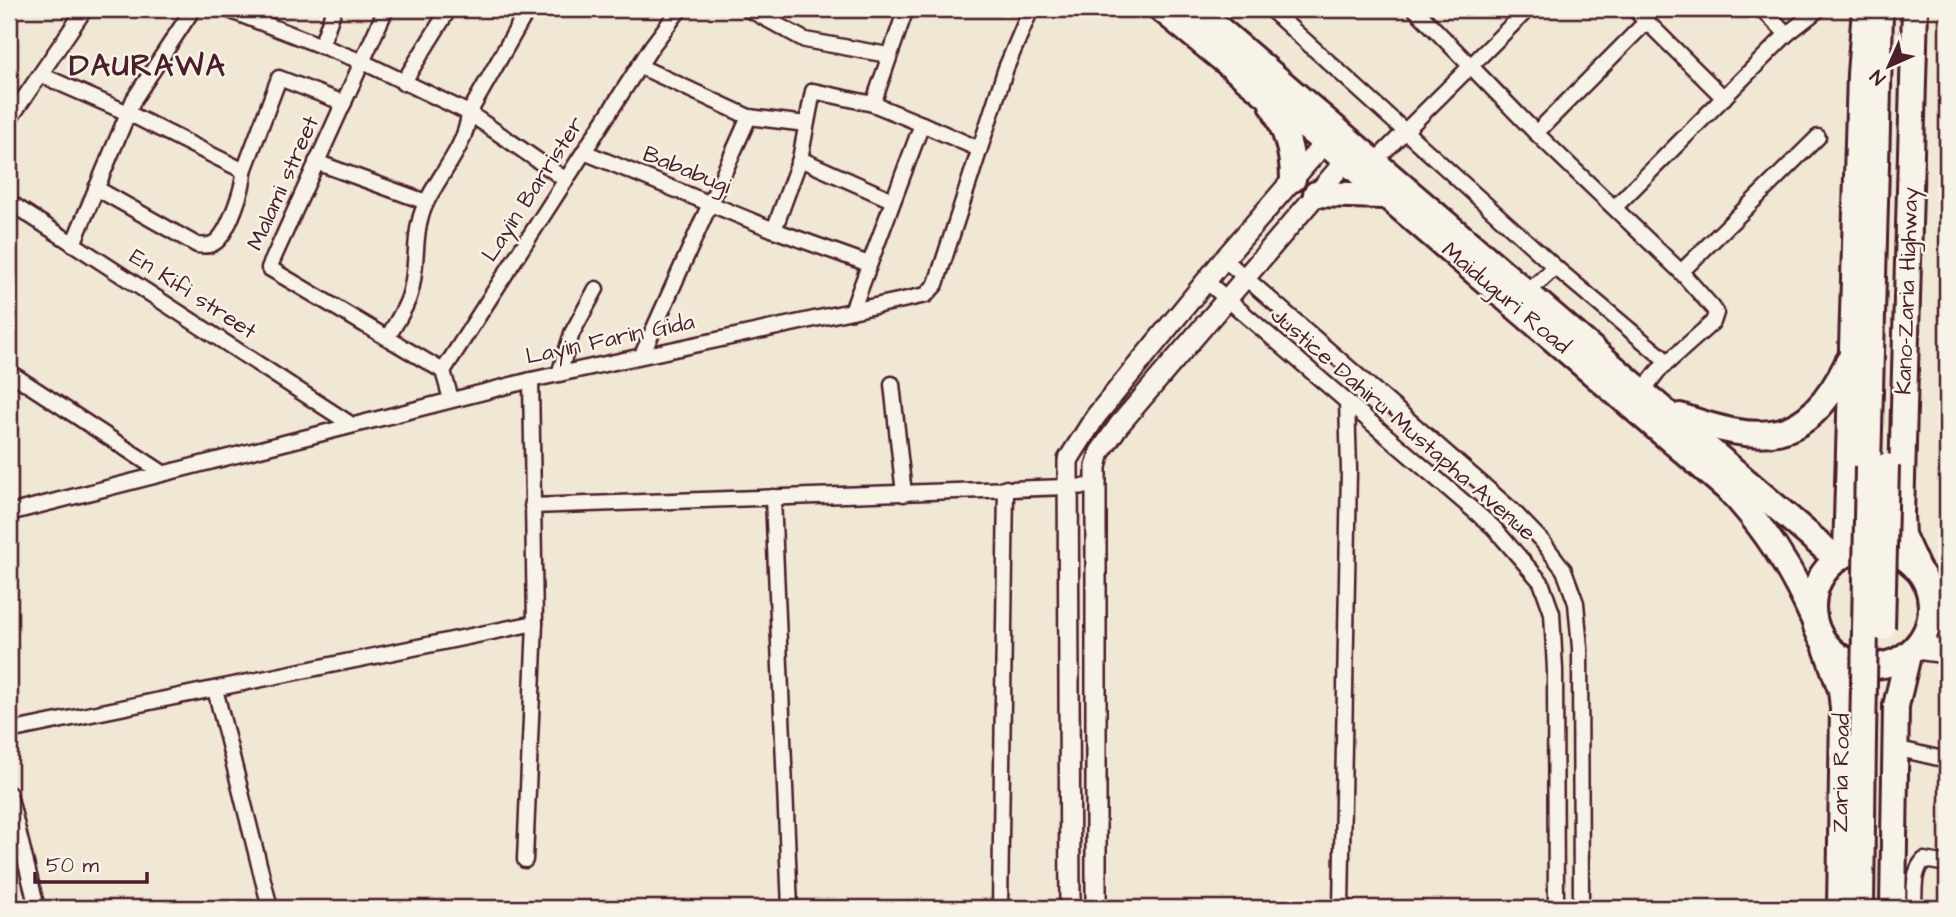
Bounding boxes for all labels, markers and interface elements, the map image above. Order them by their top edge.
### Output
north arrow [1854,32,1924,102]
district label: DAURAWA [69,45,227,87]
text: N [1864,63,1892,91]
street label: Malami street [239,110,327,255]
street label: Layin Barrister [474,110,593,268]
street label: Bababugi [638,138,736,203]
street label: Kano-Zaria Highway [1887,186,1928,395]
street label: Maiduguri Road [1434,235,1578,362]
street label: En Kifi street [123,241,263,348]
street label: Justice Dahiru Mustapha Avenue [1263,300,1543,548]
street label: Layin Farin Gida [523,305,698,373]
street label: Zaria Road [1824,713,1858,833]
scale bar [35,840,147,884]
text: 50 m [46,851,100,880]

